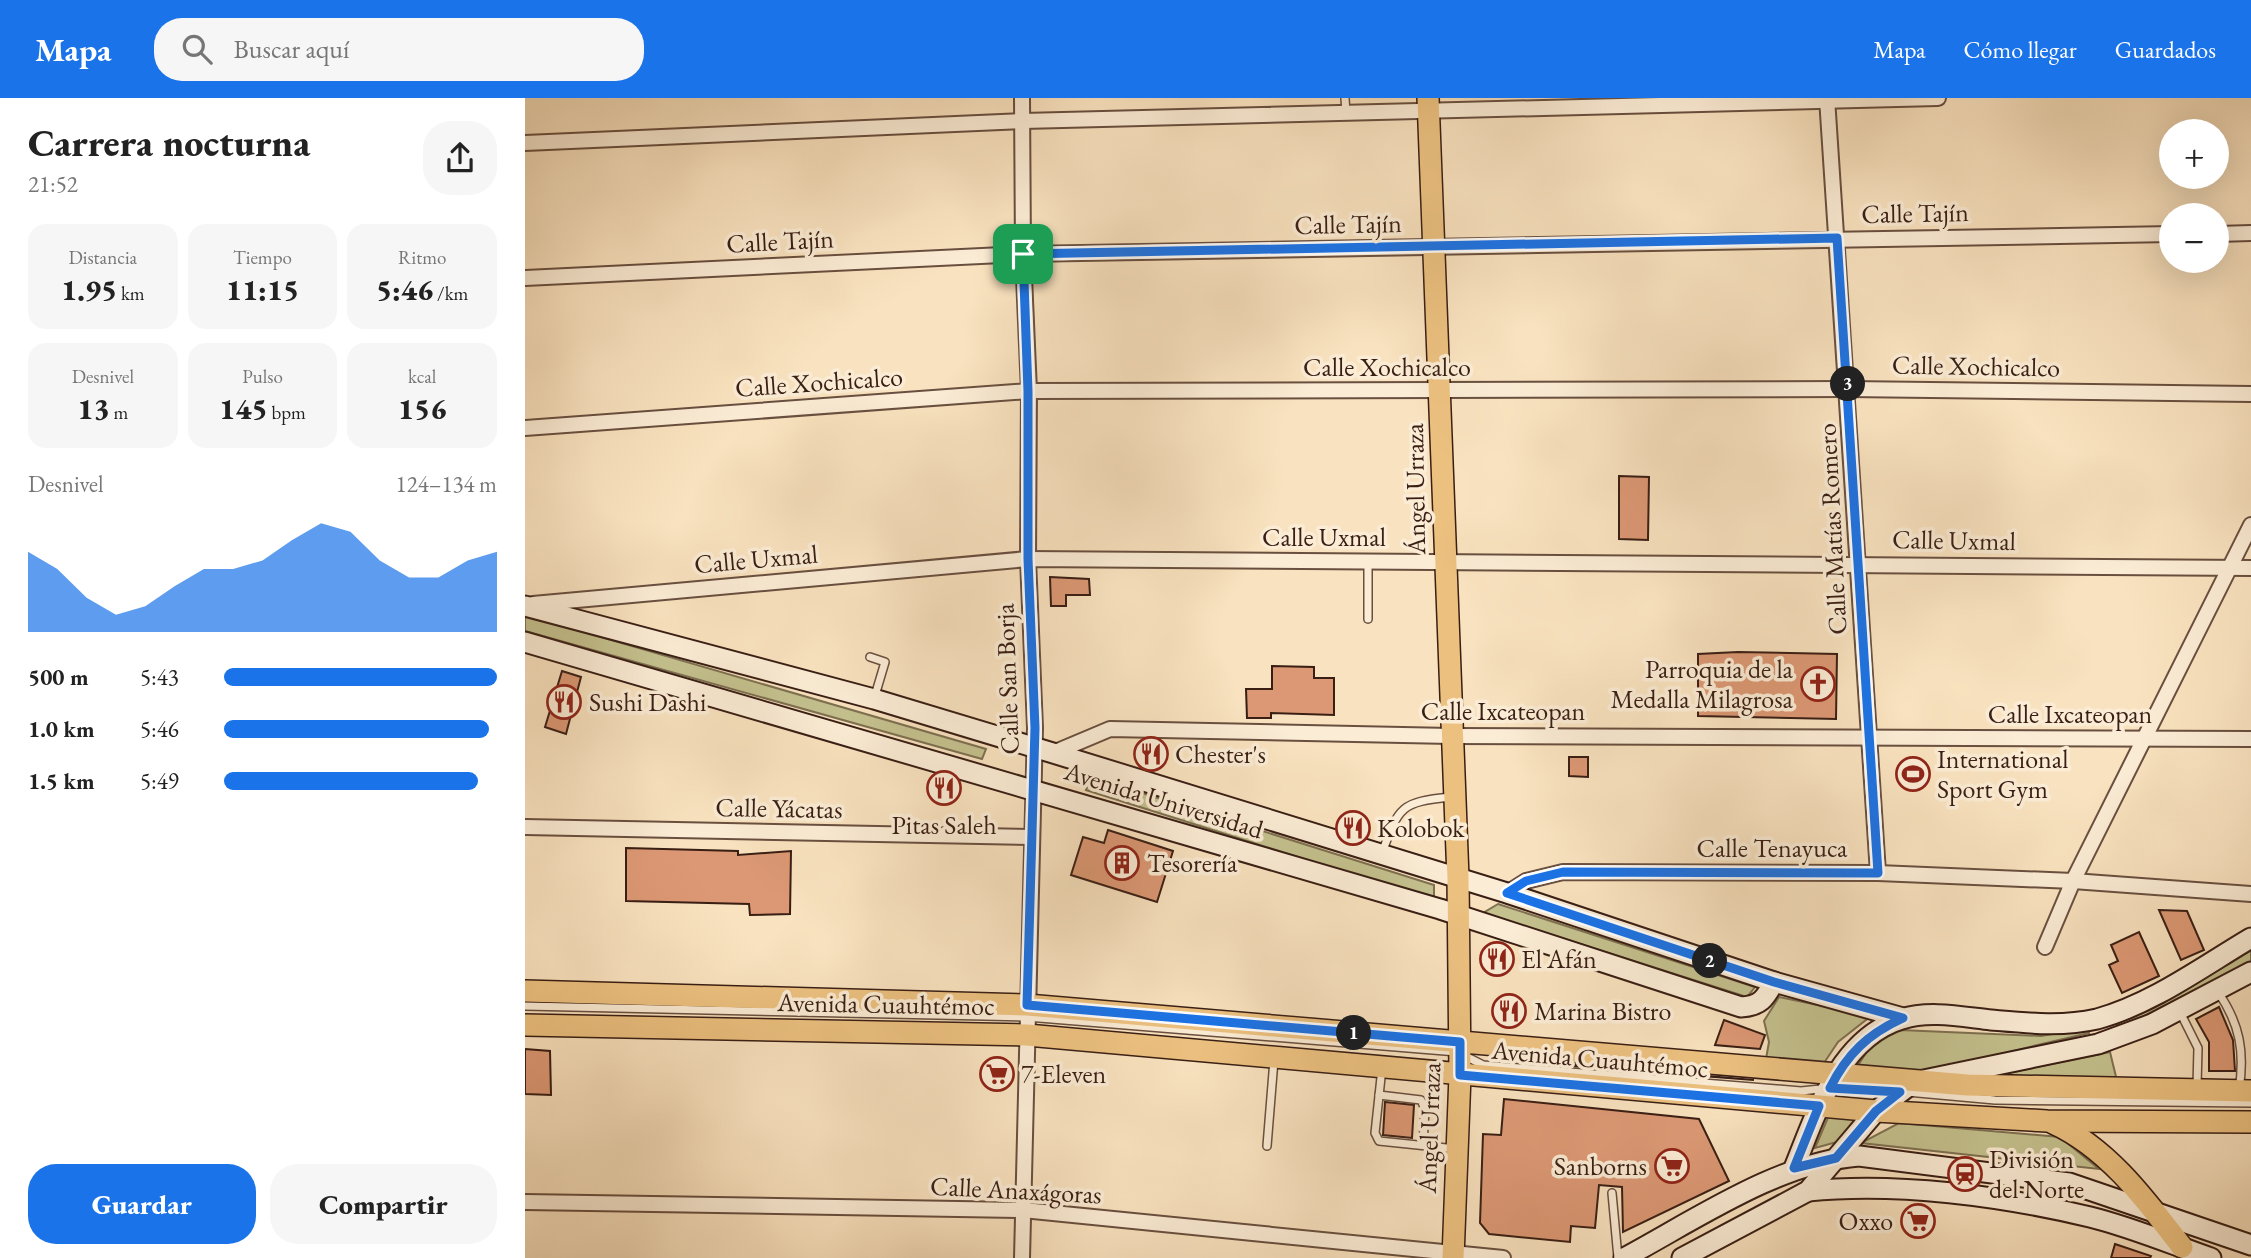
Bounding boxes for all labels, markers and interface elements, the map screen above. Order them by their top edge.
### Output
search box [154,18,644,81]
text: Mapa [35,28,112,71]
icon: search [178,30,216,68]
text: Buscar aquí [234,32,349,66]
text: Mapa [1873,34,1926,65]
text: Cómo llegar [1964,34,2077,65]
text: Guardados [2115,34,2216,65]
text: Carrera nocturna [28,118,310,167]
map controls [2159,119,2229,273]
button: + [2159,119,2229,189]
button: share [423,121,497,195]
text: 21:52 [28,169,78,199]
street label: Calle Tajín [1861,195,1969,231]
button: − [2159,203,2229,273]
street label: Calle Tajín [1294,206,1402,242]
street label: Calle Tajín [725,221,835,261]
pin [993,224,1053,284]
icon: arrive [1004,235,1042,273]
text: Distancia [68,245,137,270]
text: Tiempo [233,245,292,270]
text: Ritmo [398,245,446,270]
text: 1.95 [61,270,117,309]
text: 11:15 [226,270,299,309]
text: 5:46 [376,270,433,309]
text: km [117,281,145,306]
text: /km [433,281,468,306]
street label: Calle Xochicalco [1892,348,2060,384]
street label: Calle Xochicalco [1303,350,1471,384]
street label: Calle Xochicalco [734,359,904,405]
text: Desnivel [72,364,134,389]
text: Pulso [242,364,283,389]
text: kcal [408,364,436,389]
pin: 3 [1831,366,1865,402]
text: 3 [1842,371,1853,396]
text: 13 [77,389,110,428]
text: 145 [219,389,268,428]
text: 156 [398,389,446,428]
text: m [110,400,128,425]
text: bpm [268,400,306,425]
street label: Ángel Urraza [1397,422,1433,556]
street label: Calle Matías Romero [1809,422,1855,636]
text: Desnivel [28,469,104,499]
text: 124–134 m [396,469,497,499]
street label: Calle Uxmal [1262,520,1386,554]
street label: Calle Uxmal [1892,522,2016,558]
street label: Calle Uxmal [693,537,819,581]
street label: Calle San Borja [987,602,1027,755]
place label: Parroquia de la Medalla Milagrosa [1611,652,1794,716]
text: 500 m [28,662,89,692]
text: 5:43 [140,662,179,692]
church icon: Parroquia de la Medalla Milagrosa [1799,665,1837,703]
restaurant icon: Sushi Dashi [545,683,583,721]
place label: Sushi Dashi [589,685,706,719]
street label: Calle Ixcateopan [1421,694,1586,728]
street label: Calle Ixcateopan [1988,697,2153,731]
text: 1.0 km [28,714,95,744]
text: 5:46 [140,714,179,744]
restaurant icon: Chester's [1132,735,1170,773]
place label: Chester's [1175,737,1266,771]
place label: International Sport Gym [1937,742,2068,806]
street label: Avenida Universidad [1059,753,1268,847]
sports icon: International Sport Gym [1894,755,1932,793]
text: 1.5 km [28,766,95,796]
text: 5:49 [140,766,179,796]
restaurant icon: Pitas Saleh [925,769,963,807]
street label: Calle Yácatas [715,790,843,826]
place label: Pitas Saleh [891,808,997,842]
restaurant icon: Kolobok [1334,809,1372,847]
place label: Kolobok [1377,811,1465,845]
street label: Calle Tenayuca [1697,831,1848,865]
building icon: Tesorería [1103,844,1141,882]
place label: Tesorería [1147,846,1238,880]
restaurant icon: El Afán [1478,940,1516,978]
place label: El Afán [1521,942,1597,976]
pin: 2 [1693,944,1727,978]
text: 2 [1704,948,1715,973]
street label: Avenida Cuauhtémoc [776,985,995,1023]
restaurant icon: Marina Bistro [1490,992,1528,1030]
place label: Marina Bistro [1534,994,1671,1028]
pin: 1 [1337,1016,1371,1051]
text: 1 [1348,1020,1359,1045]
street label: Avenida Cuauhtémoc [1489,1032,1710,1085]
supermarket icon: 7-Eleven [978,1055,1016,1093]
place label: 7-Eleven [1021,1057,1107,1091]
street label: Ángel Urraza [1410,1061,1448,1195]
place label: División del Norte [1989,1142,2084,1206]
supermarket icon: Sanborns [1653,1147,1691,1185]
place label: Sanborns [1554,1149,1647,1183]
station icon: División del Norte [1946,1155,1984,1193]
button: Guardar [28,1164,256,1244]
button: Compartir [270,1164,497,1244]
street label: Calle Anaxágoras [929,1169,1103,1211]
supermarket icon: Oxxo [1899,1202,1937,1240]
place label: Oxxo [1839,1204,1893,1238]

